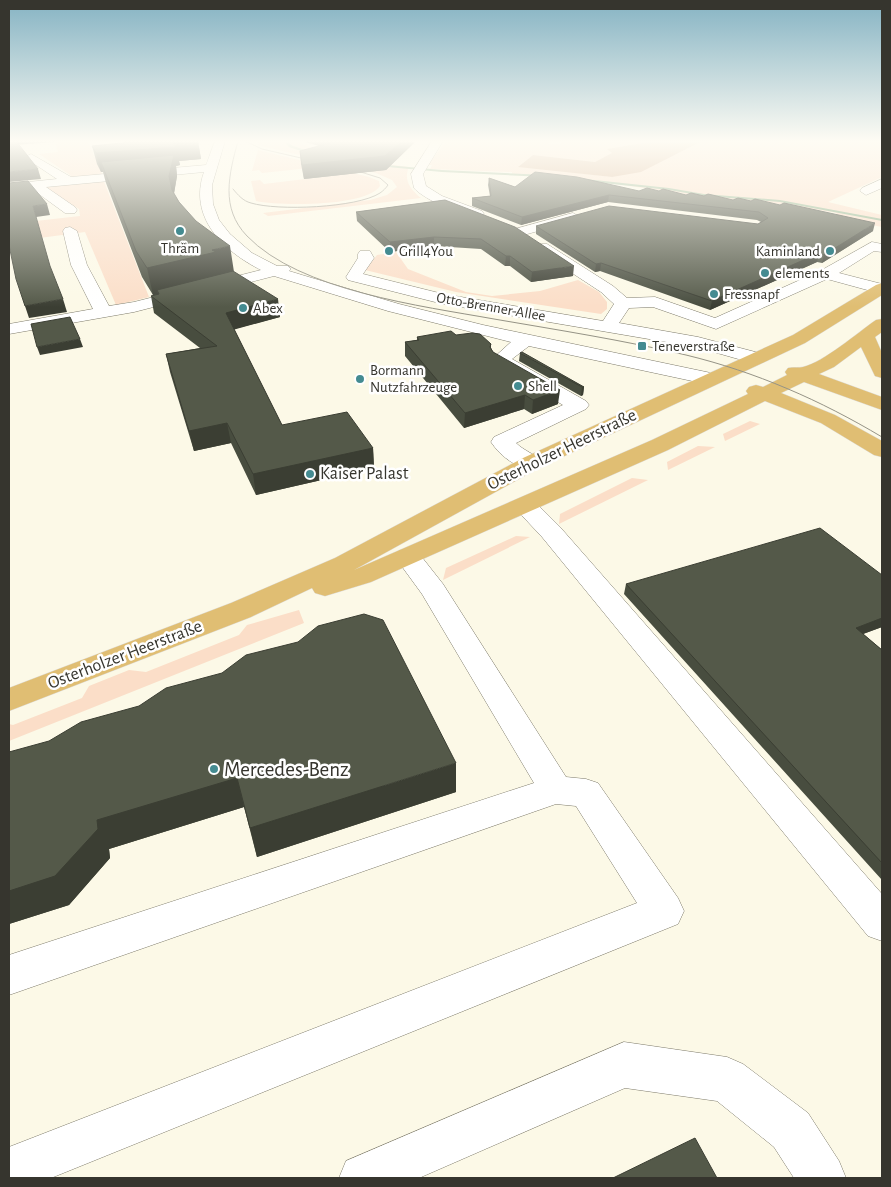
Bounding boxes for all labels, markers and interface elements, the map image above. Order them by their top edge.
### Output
marker: Thräm [174,225,186,237]
place label: Thräm [161,241,199,256]
place label: Grill4You [399,244,453,259]
place label: Kaminland [756,244,820,259]
marker: Grill4You [383,245,395,257]
marker: Kaminland [824,245,836,257]
place label: elements [775,266,830,281]
marker: elements [759,267,771,279]
place label: Fressnapf [724,287,781,302]
marker: Fressnapf [708,288,720,300]
street label: Otto-Brenner-Allee [435,290,547,324]
place label: Abex [253,301,283,316]
marker: Abex [237,302,249,314]
place label: Teneverstraße [652,339,735,354]
marker: Teneverstraße [636,340,648,352]
place label: Bormann Nutzfahrzeuge [370,363,457,395]
marker: Bormann Nutzfahrzeuge [354,373,366,385]
place label: Shell [528,379,557,394]
marker: Shell [512,380,524,392]
street label: Osterholzer Heerstraße [485,406,639,494]
place label: Kaiser Palast [320,465,409,483]
marker: Kaiser Palast [304,468,316,480]
street label: Osterholzer Heerstraße [45,617,205,693]
place label: Mercedes-Benz [224,759,349,780]
marker: Mercedes-Benz [208,763,220,775]

